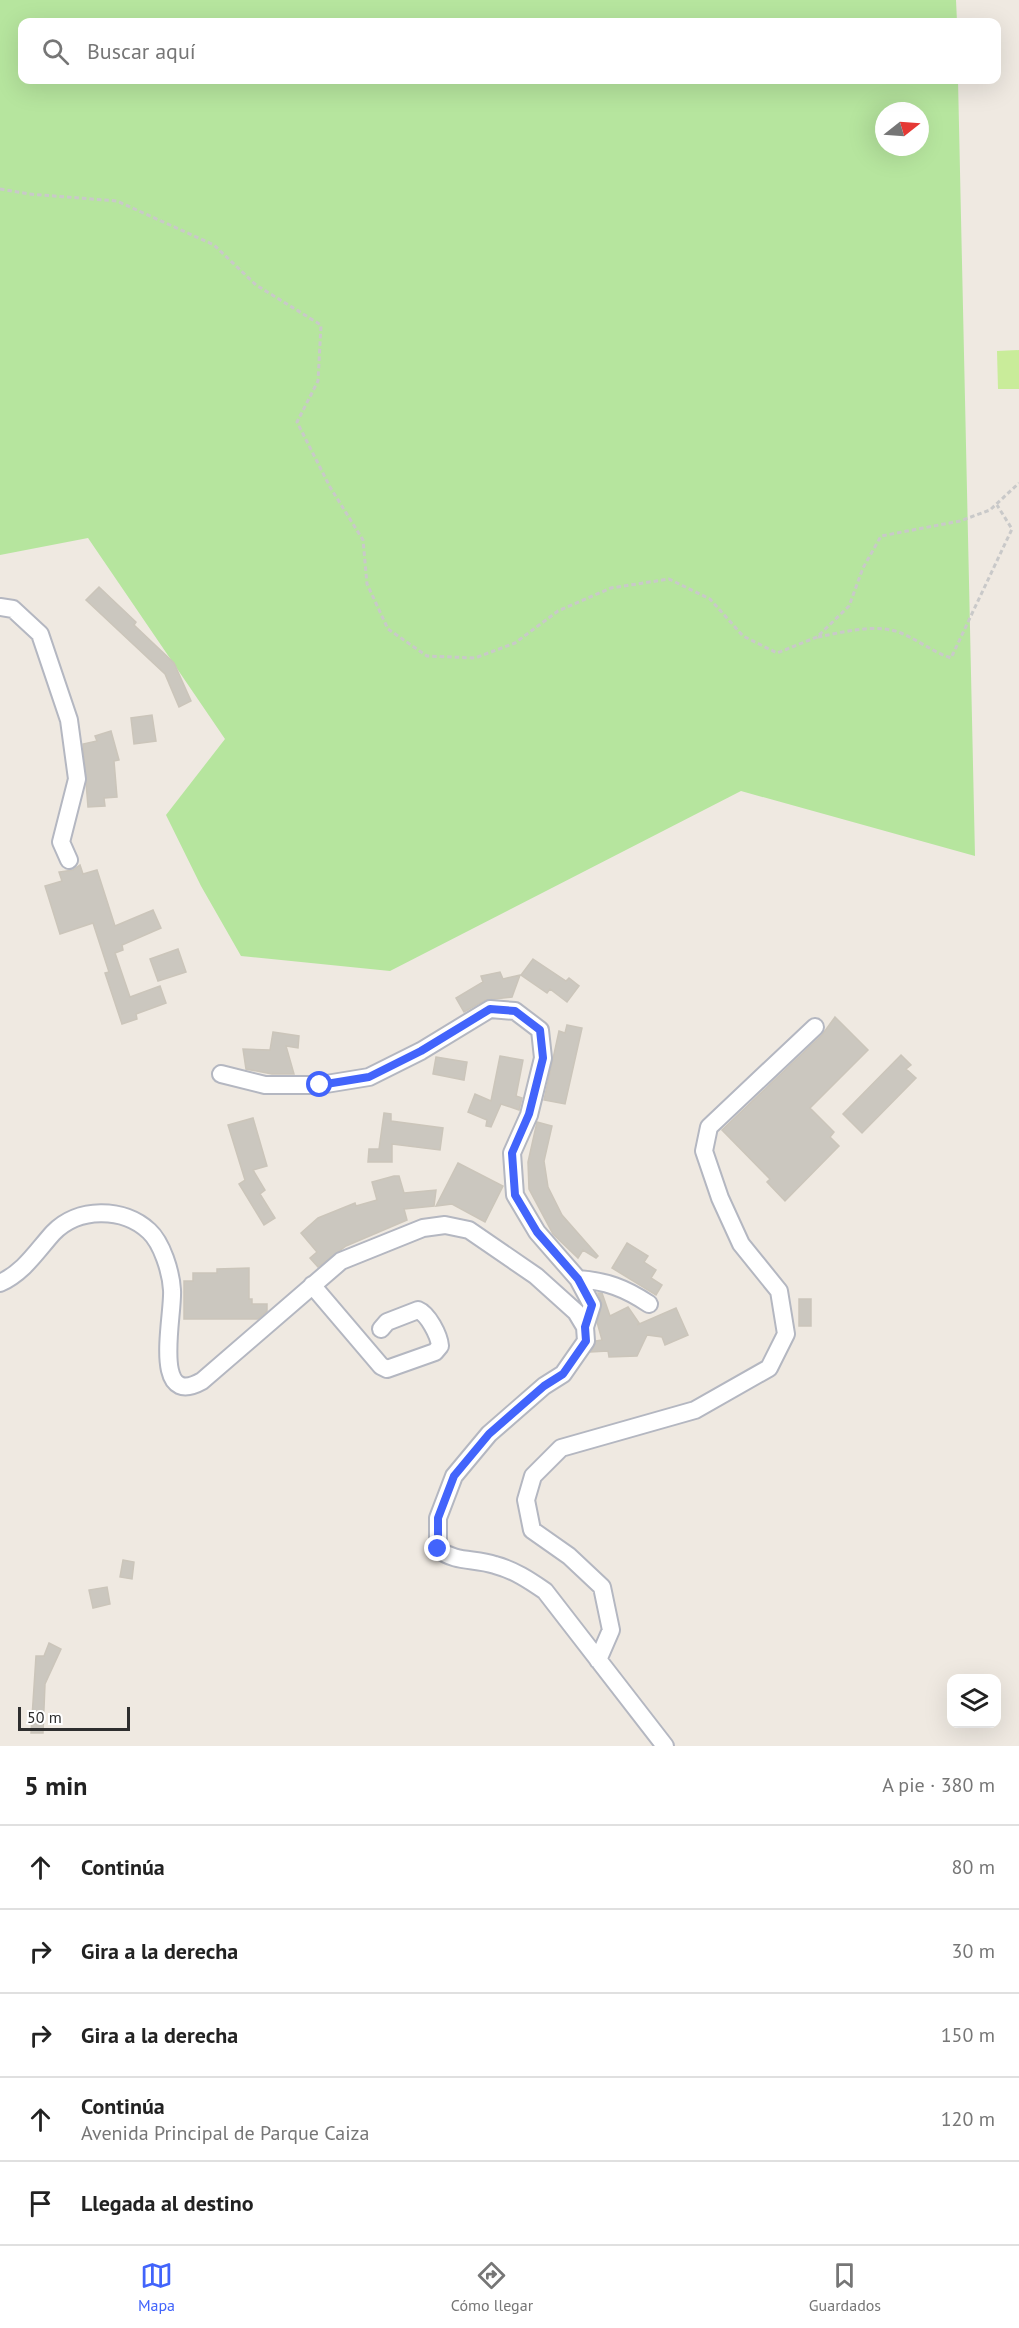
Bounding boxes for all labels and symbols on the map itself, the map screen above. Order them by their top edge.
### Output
north arrow [875,102,929,156]
route start [306,1071,332,1097]
route end [424,1535,450,1561]
scale bar [18,1704,130,1732]

